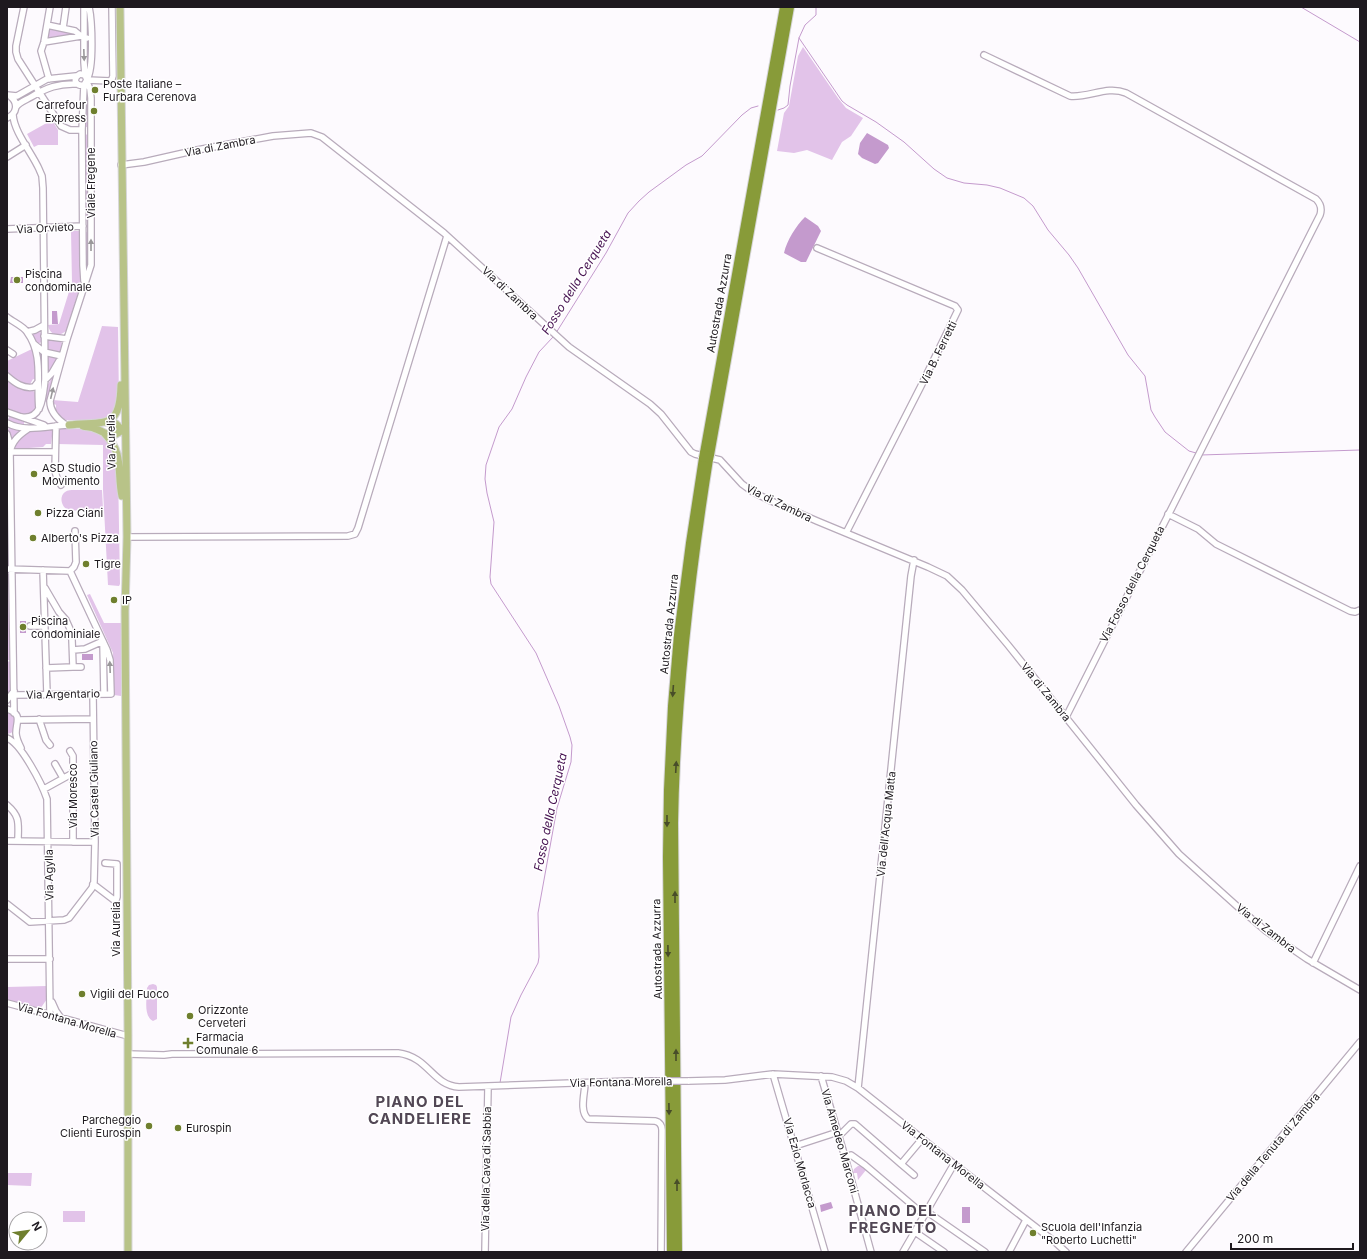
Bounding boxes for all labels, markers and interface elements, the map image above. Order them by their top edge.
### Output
one-way arrow [81,49,87,62]
place label: Poste Italiane – Furbara Cerenova [103,77,196,104]
marker: Poste Italiane – Furbara Cerenova [90,85,100,95]
place label: Carrefour Express [36,98,86,125]
marker: Carrefour Express [89,106,99,116]
street label: Via di Zambra [183,132,257,160]
street label: Viale Fregene [84,147,98,219]
street label: Via Orvieto [16,219,75,236]
water label: Fosso della Cerqueta [538,227,614,337]
one-way arrow [88,238,94,251]
street label: Autostrada Azzurra [703,252,735,354]
street label: Via di Zambra [479,263,541,323]
place label: Piscina condominale [25,267,92,294]
marker: Piscina condominale [12,275,22,285]
street label: Via B. Ferretti [916,319,960,387]
one-way arrow [49,387,55,399]
street label: Via Aurelia [104,414,118,470]
place label: ASD Studio Movimento [42,461,101,488]
marker: ASD Studio Movimento [29,469,39,479]
street label: Via di Zambra [744,481,814,525]
place label: Pizza Ciani [46,506,103,520]
marker: Pizza Ciani [33,508,43,518]
street label: Via Fosso della Cerqueta [1096,523,1168,645]
place label: Alberto's Pizza [41,531,119,545]
marker: Alberto's Pizza [28,533,38,543]
place label: Tigre [94,557,121,571]
marker: Tigre [81,559,91,569]
street label: Autostrada Azzurra [657,573,681,675]
place label: IP [122,593,132,607]
marker: IP [109,595,119,605]
place label: Piscina condominiale [31,614,100,641]
marker: Piscina condominiale [18,622,28,632]
one-way arrow [107,660,113,673]
street label: Via di Zambra [1018,660,1074,724]
one-way arrow [670,685,677,697]
street label: Via Argentario [26,686,101,702]
street label: Via Castel Giuliano [86,740,102,838]
water label: Fosso della Cerqueta [530,752,570,872]
one-way arrow [673,761,680,773]
street label: Via Moresco [66,763,80,829]
street label: Via dell'Acqua Matta [873,771,899,877]
one-way arrow [664,815,670,828]
street label: Via Agylla [42,849,56,901]
one-way arrow [672,890,678,903]
street label: Autostrada Azzurra [649,898,665,1000]
street label: Via di Zambra [1233,900,1299,956]
street label: Via Aurelia [109,901,123,957]
one-way arrow [665,945,671,958]
place label: Vigili del Fuoco [90,987,169,1001]
marker: Vigili del Fuoco [77,989,87,999]
street label: Via Fontana Morella [16,999,118,1041]
place label: Orizzonte Cerveteri [198,1003,248,1030]
marker: Orizzonte Cerveteri [185,1011,195,1021]
place label: Farmacia Comunale 6 [196,1030,259,1057]
marker: Farmacia Comunale 6 [183,1038,193,1048]
one-way arrow [673,1048,679,1061]
street label: Via Fontana Morella [570,1074,672,1090]
street label: Via Amedeo Marconi [818,1087,862,1195]
street label: Via della Tenuta di Zambra [1223,1090,1323,1204]
district label: PIANO DEL CANDELIERE [368,1092,472,1128]
one-way arrow [666,1103,672,1116]
street label: Via della Cava di Sabbia [478,1107,494,1231]
place label: Parcheggio Clienti Eurospin [60,1113,141,1140]
street label: Via Ezio Morlacca [780,1116,820,1210]
street label: Via Fontana Morella [898,1118,988,1192]
marker: Parcheggio Clienti Eurospin [144,1121,154,1131]
place label: Eurospin [186,1121,231,1135]
marker: Eurospin [173,1123,183,1133]
one-way arrow [674,1178,680,1191]
district label: PIANO DEL FREGNETO [848,1201,938,1237]
north arrow [8,1211,48,1251]
text: N [29,1219,45,1233]
place label: Scuola dell'Infanzia "Roberto Luchetti" [1041,1220,1142,1247]
scale bar [1231,1225,1353,1251]
marker: Scuola dell'Infanzia "Roberto Luchetti" [1028,1228,1038,1238]
text: 200 m [1237,1231,1273,1246]

